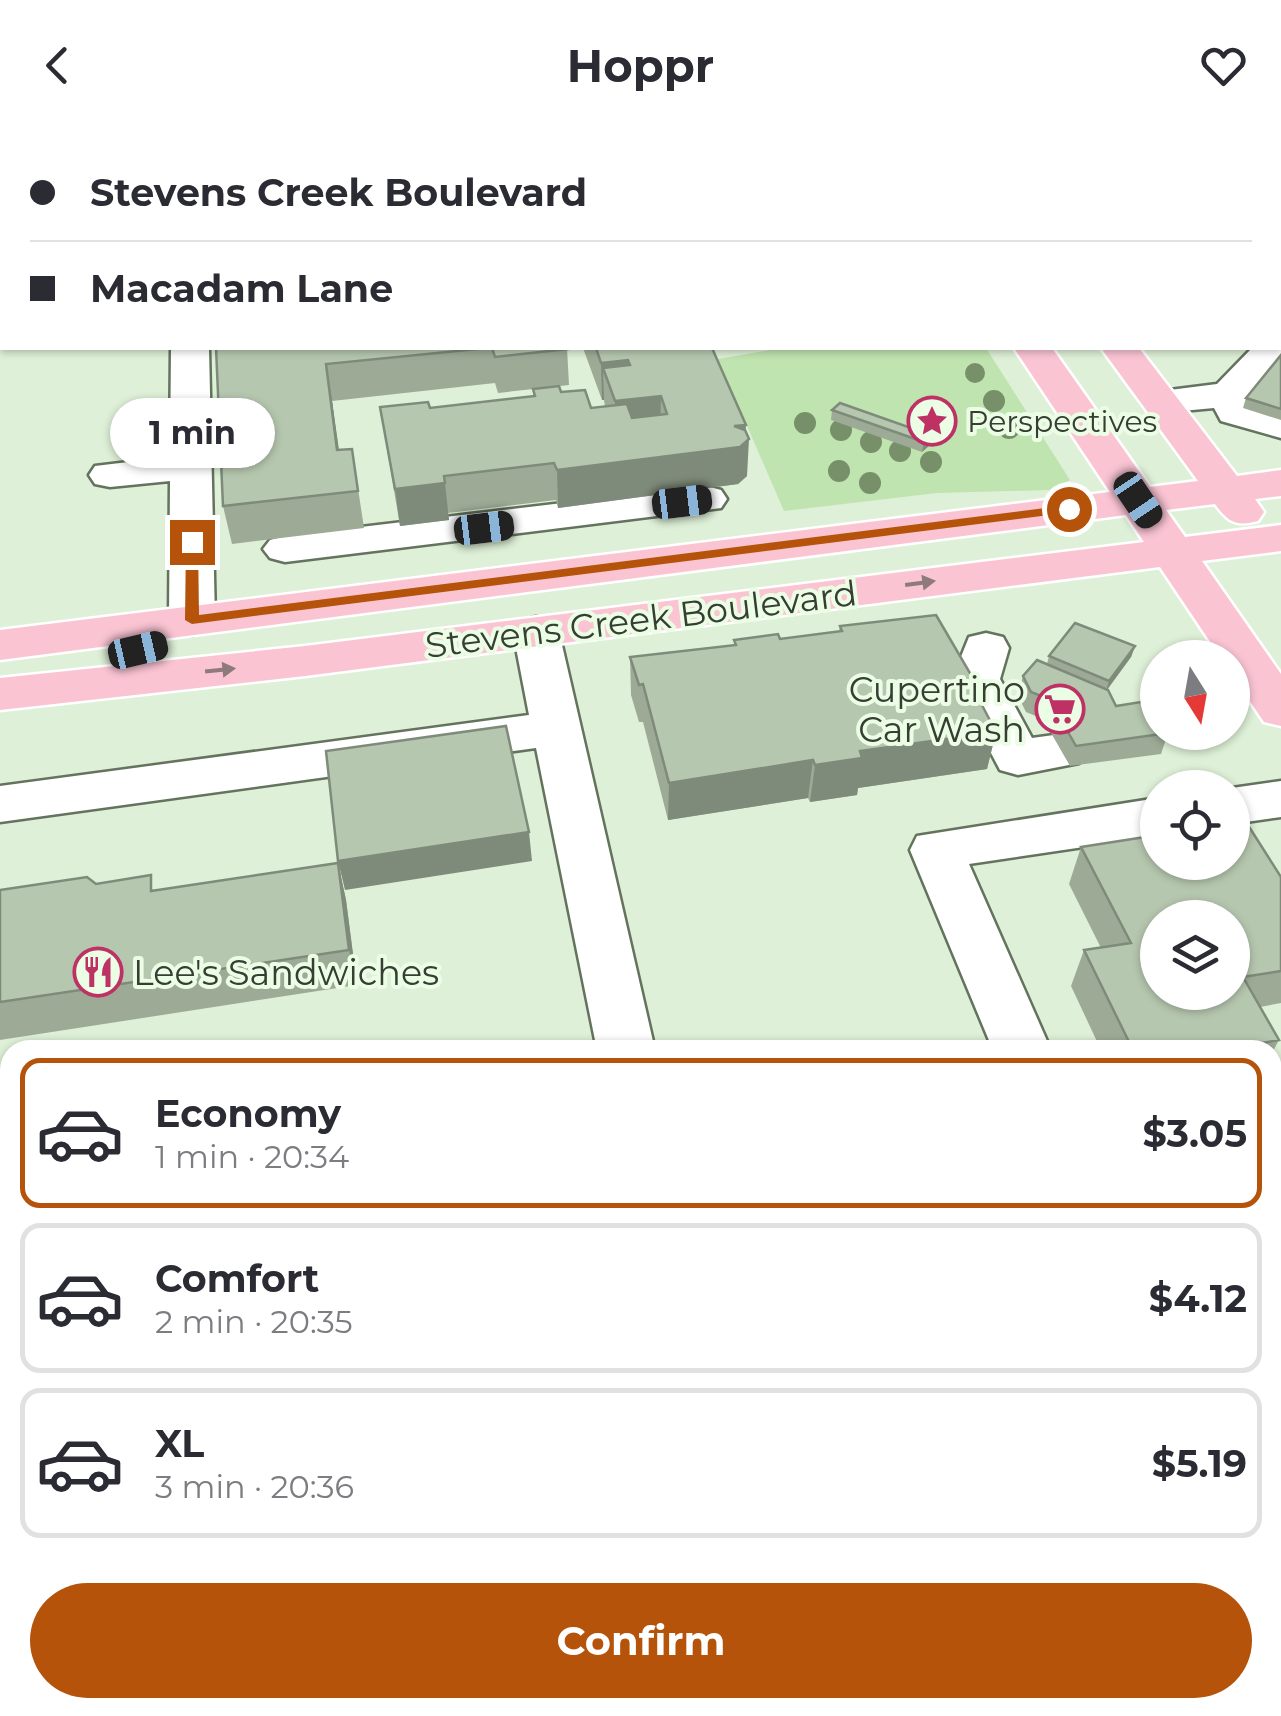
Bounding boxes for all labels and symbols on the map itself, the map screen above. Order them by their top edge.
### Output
place icon: Perspectives [906,395,958,447]
callout: 1 min [110,397,274,467]
place label: Perspectives [967,403,1157,440]
car [1109,467,1167,533]
car [650,483,714,521]
route start [1047,487,1092,532]
car [452,509,516,547]
route end [170,520,215,565]
street label: Stevens Creek Boulevard [423,571,859,667]
one-way arrow [904,575,936,591]
car [105,629,171,671]
north arrow [1140,640,1250,750]
one-way arrow [204,662,236,678]
place label: Cupertino Car Wash [849,668,1025,751]
supermarket icon: Cupertino Car Wash [1034,683,1086,735]
restaurant icon: Lee's Sandwiches [72,946,124,998]
place label: Lee's Sandwiches [133,951,439,994]

